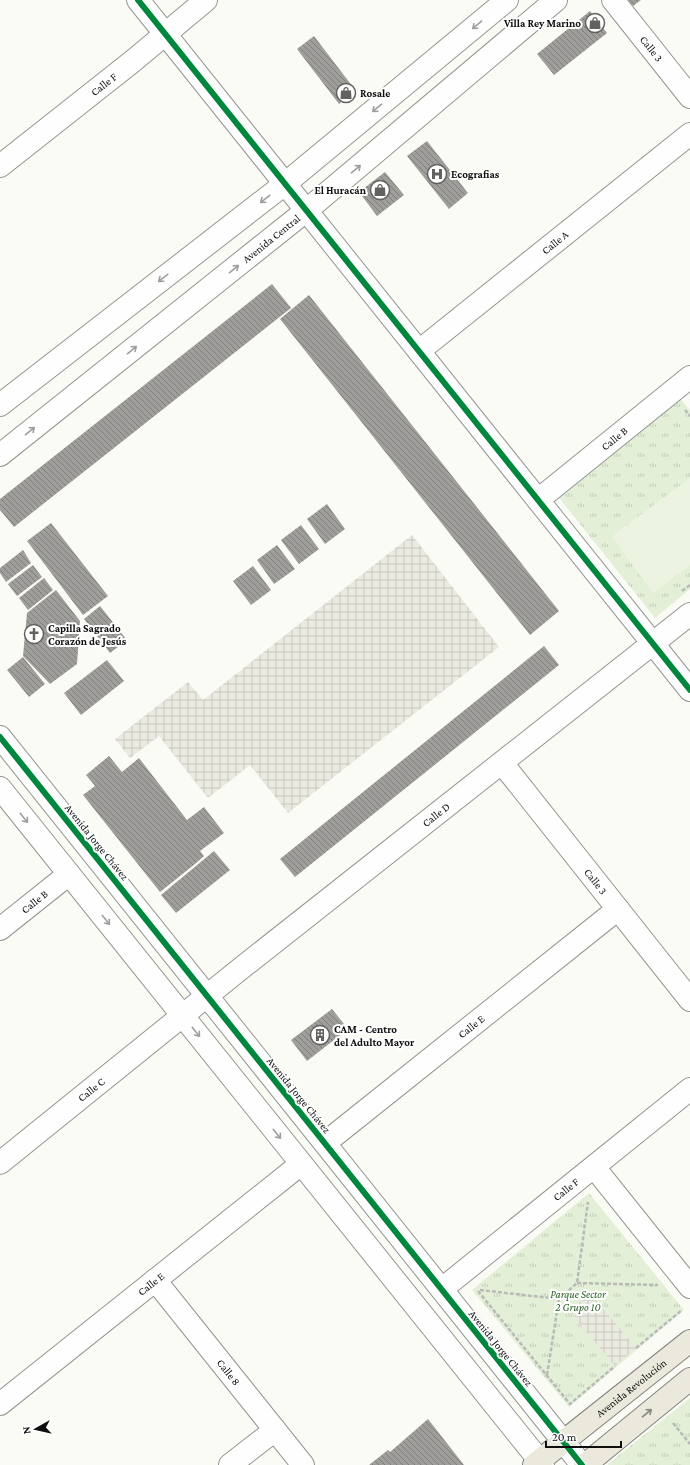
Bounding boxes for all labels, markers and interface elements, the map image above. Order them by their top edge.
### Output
shop icon: Villa Rey Marino [584,12,606,34]
place label: Villa Rey Marino [503,17,581,29]
one-way arrow [472,20,483,29]
street label: Calle 3 [638,33,665,64]
street label: Calle F [88,70,119,98]
shop icon: Rosale [335,82,357,104]
place label: Rosale [360,87,390,99]
one-way arrow [372,103,382,112]
hospital icon: Ecografias [426,163,448,185]
one-way arrow [351,164,361,173]
place label: Ecografias [451,168,500,180]
shop icon: El Huracán [369,179,391,201]
place label: El Huracán [314,184,367,196]
one-way arrow [260,194,271,203]
street label: Avenida Central [240,212,302,265]
street label: Calle A [539,228,571,256]
one-way arrow [228,265,239,273]
one-way arrow [157,274,168,283]
one-way arrow [127,346,138,354]
street label: Calle B [599,424,630,453]
one-way arrow [25,427,36,435]
place label: Capilla Sagrado Corazón de Jesús [48,622,127,647]
church icon: Capilla Sagrado Corazón de Jesús [23,623,45,645]
street label: Calle D [420,800,452,829]
street label: Avenida Jorge Chávez [62,802,131,883]
one-way arrow [20,813,29,824]
street label: Calle 3 [582,866,610,897]
street label: Calle B [19,887,50,916]
one-way arrow [101,914,110,925]
street label: Calle E [456,1012,487,1040]
place label: CAM - Centro del Adulto Mayor [334,1023,415,1048]
building icon: CAM - Centro del Adulto Mayor [309,1024,331,1046]
one-way arrow [191,1027,200,1038]
street label: Avenida Jorge Chávez [264,1055,333,1136]
street label: Calle C [75,1075,107,1104]
one-way arrow [272,1128,281,1139]
street label: Calle F [550,1175,582,1203]
street label: Calle E [135,1270,166,1298]
park label: Parque Sector 2 Grupo 10 [550,1288,607,1314]
street label: Avenida Jorge Chávez [466,1308,535,1389]
street label: Avenida Revolución [594,1356,669,1419]
street label: Calle 8 [215,1357,243,1388]
north arrow [16,1409,56,1449]
one-way arrow [642,1409,653,1418]
scale bar [546,1423,621,1449]
text: N [20,1425,33,1435]
text: 20 m [552,1430,577,1444]

